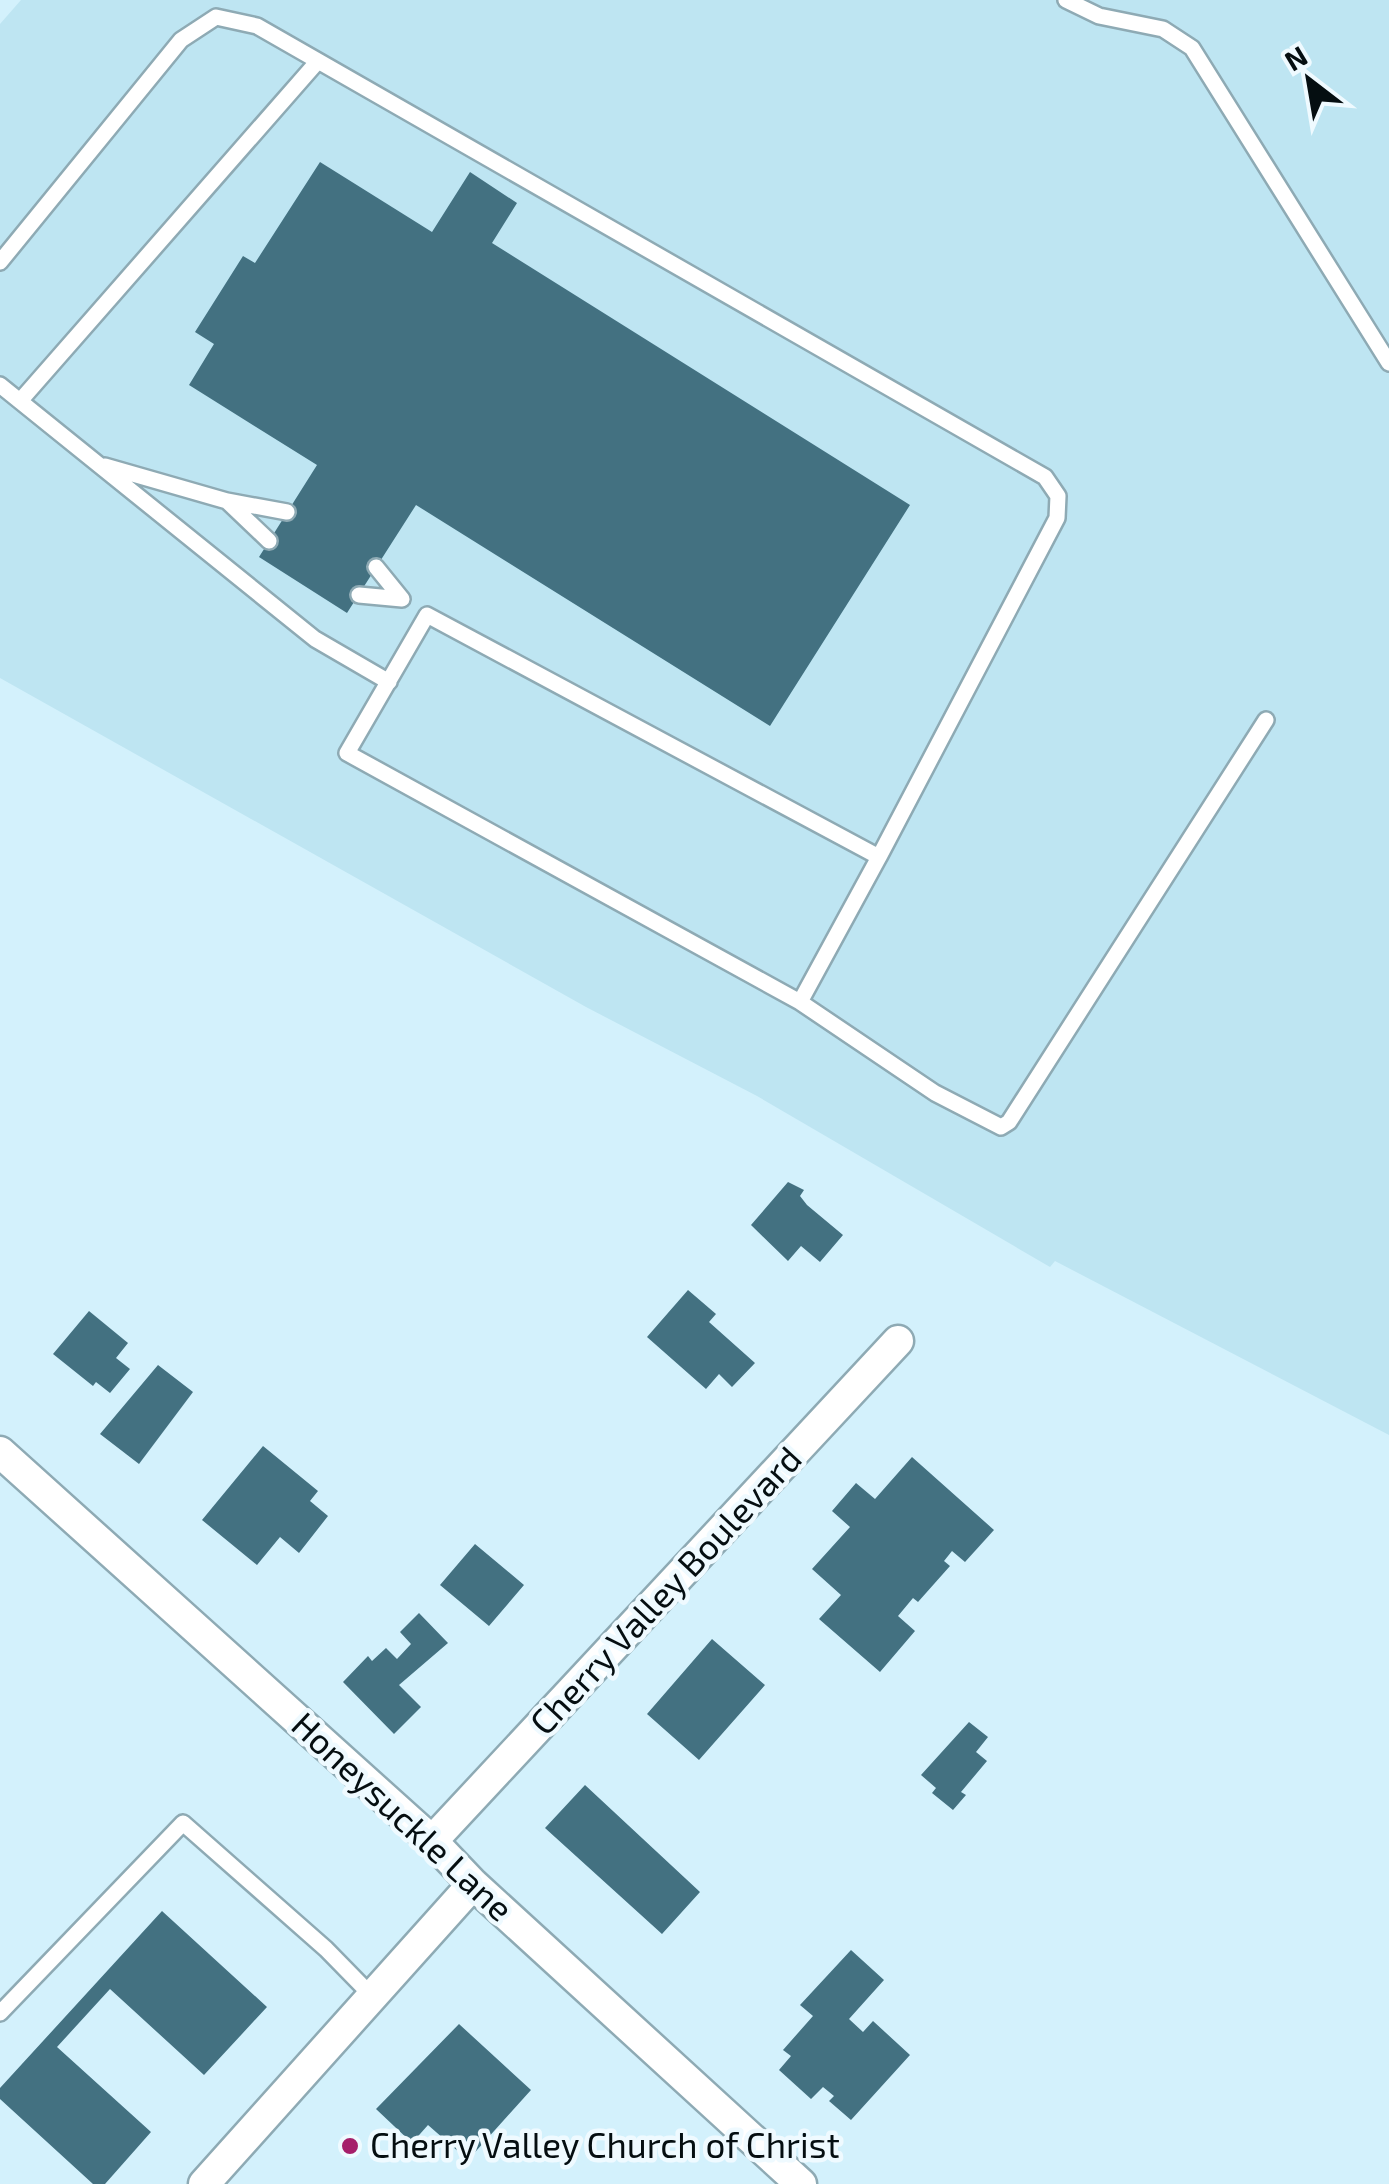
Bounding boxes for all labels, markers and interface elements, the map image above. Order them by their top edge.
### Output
north arrow [1259,30,1359,130]
text: N [1278,38,1313,77]
street label: Cherry Valley Boulevard [520,1437,809,1742]
street label: Honeysuckle Lane [284,1702,523,1929]
place label: Cherry Valley Church of Christ [370,2123,840,2165]
marker: Cherry Valley Church of Christ [339,2135,361,2157]

